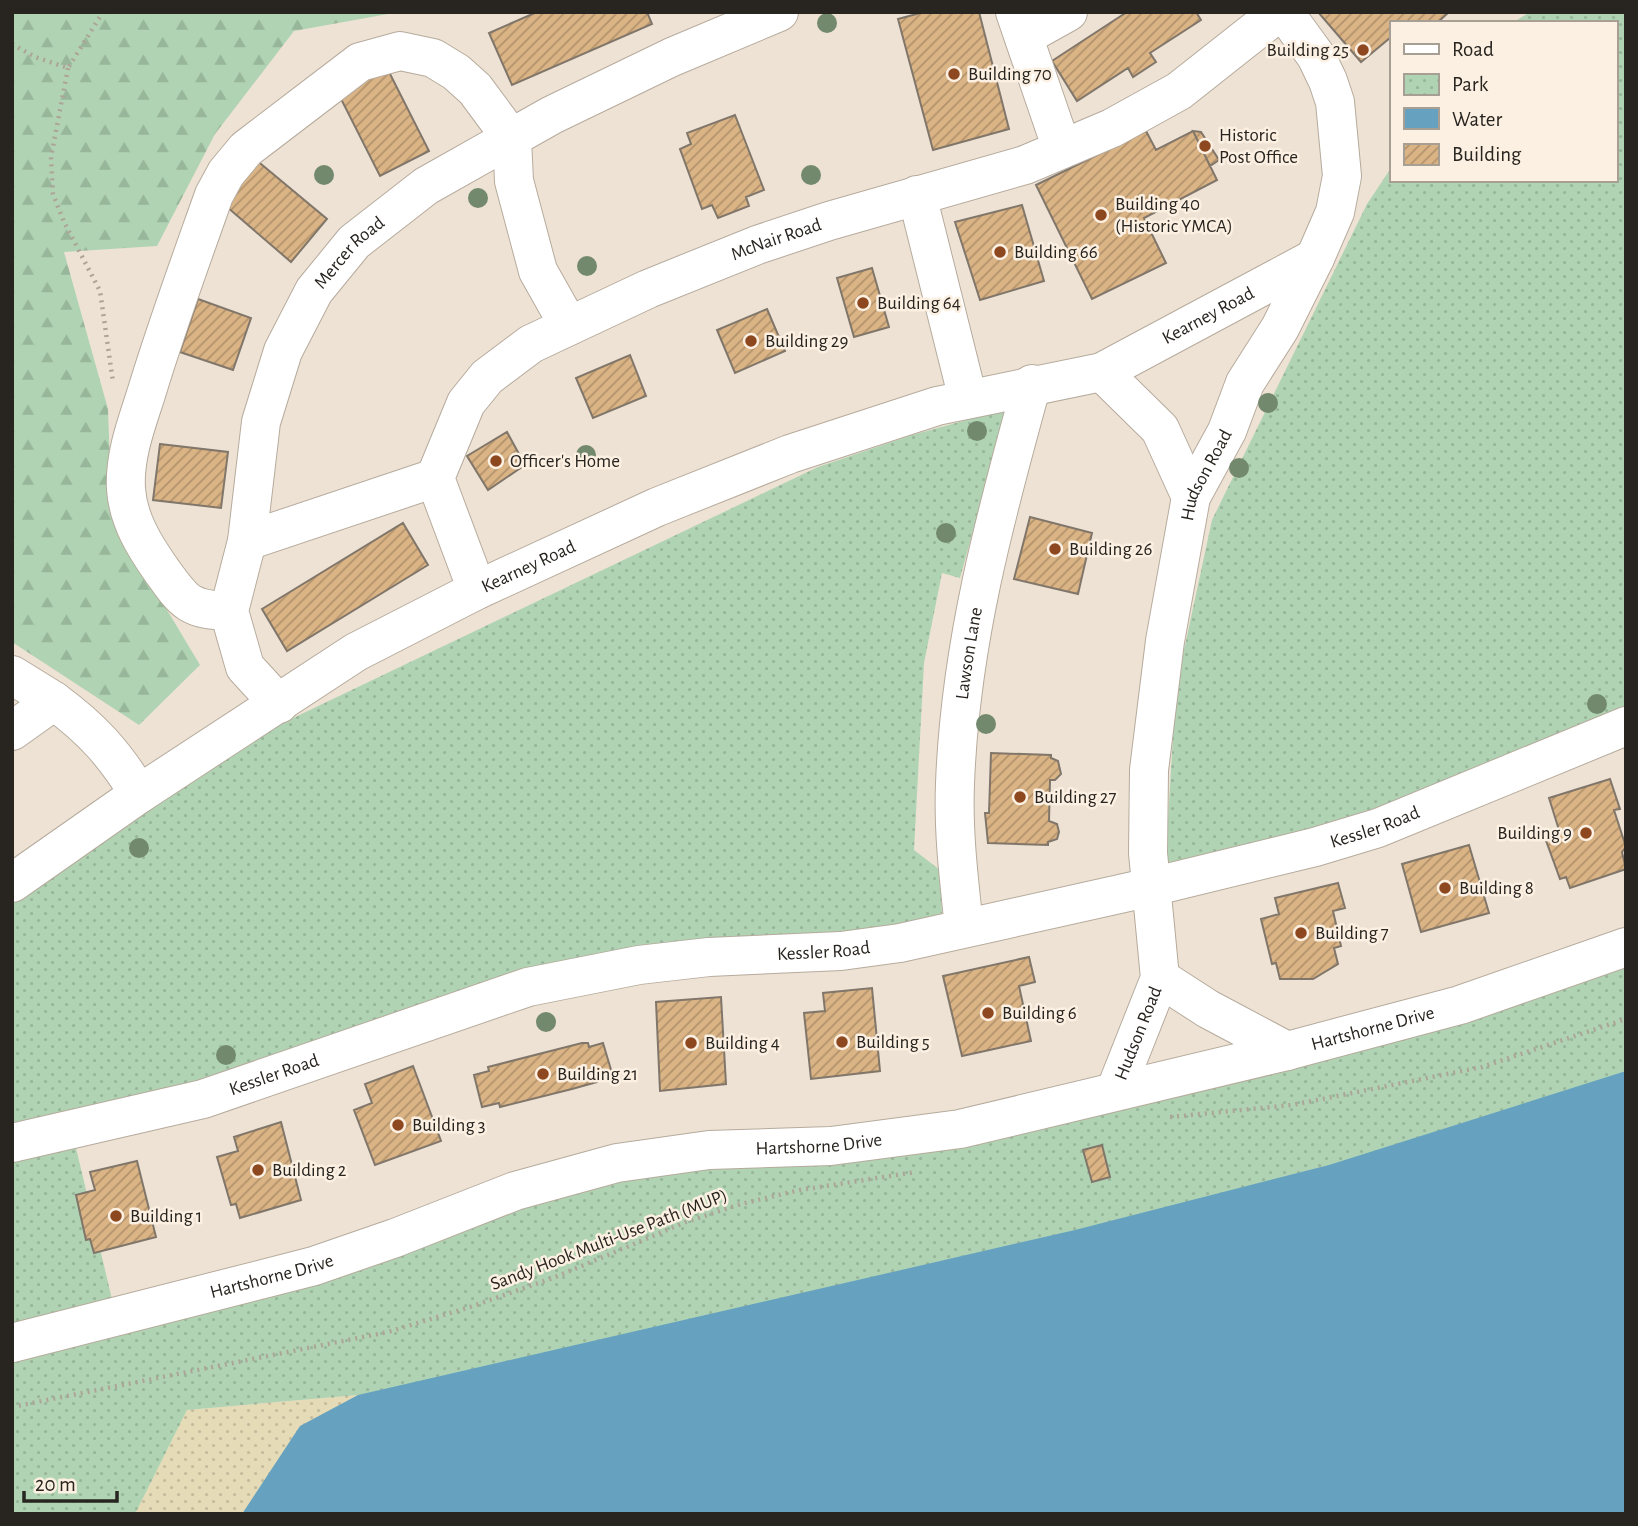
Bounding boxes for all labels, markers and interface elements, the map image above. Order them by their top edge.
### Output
legend [1390,21,1617,182]
text: Road [1452,39,1494,60]
place label: Building 25 [1267,41,1349,60]
marker: Building 25 [1355,42,1371,58]
place label: Building 70 [968,65,1052,84]
marker: Building 70 [946,66,962,82]
text: Park [1452,74,1489,95]
text: Water [1452,109,1502,130]
place label: Historic Post Office [1219,126,1298,167]
marker: Historic Post Office [1197,138,1213,154]
text: Building [1452,144,1522,165]
place label: Building 40 (Historic YMCA) [1115,195,1233,236]
marker: Building 40 (Historic YMCA) [1093,207,1109,223]
street label: Mercer Road [311,213,388,292]
street label: McNair Road [728,215,824,264]
place label: Building 66 [1014,243,1098,262]
marker: Building 66 [992,244,1008,260]
street label: Kearney Road [1159,283,1257,348]
place label: Building 64 [877,294,961,313]
marker: Building 64 [855,295,871,311]
place label: Building 29 [765,332,848,351]
marker: Building 29 [743,333,759,349]
street label: Hudson Road [1177,426,1235,522]
place label: Officer's Home [510,452,620,471]
marker: Officer's Home [488,453,504,469]
street label: Kearney Road [479,536,578,596]
place label: Building 26 [1069,540,1152,559]
marker: Building 26 [1047,541,1063,557]
street label: Lawson Lane [952,605,986,701]
place label: Building 27 [1034,788,1116,807]
marker: Building 27 [1012,789,1028,805]
street label: Kessler Road [1328,802,1422,851]
place label: Building 9 [1497,824,1572,843]
marker: Building 9 [1578,825,1594,841]
place label: Building 8 [1459,879,1534,898]
marker: Building 8 [1437,880,1453,896]
place label: Building 7 [1315,924,1389,943]
marker: Building 7 [1293,925,1309,941]
street label: Kessler Road [776,938,871,963]
street label: Hudson Road [1111,983,1165,1083]
street label: Hartshorne Drive [1309,1003,1437,1054]
place label: Building 6 [1002,1004,1077,1023]
marker: Building 6 [980,1005,996,1021]
place label: Building 5 [856,1033,930,1052]
place label: Building 4 [705,1034,780,1053]
marker: Building 5 [834,1034,850,1050]
marker: Building 4 [683,1035,699,1051]
street label: Kessler Road [227,1050,321,1099]
place label: Building 21 [557,1065,638,1084]
marker: Building 21 [535,1066,551,1082]
place label: Building 3 [412,1116,486,1135]
marker: Building 3 [390,1117,406,1133]
street label: Hartshorne Drive [755,1130,883,1158]
place label: Building 2 [272,1161,347,1180]
marker: Building 2 [250,1162,266,1178]
street label: Sandy Hook Multi-Use Path (MUP) [488,1186,730,1294]
place label: Building 1 [130,1207,202,1226]
marker: Building 1 [108,1208,124,1224]
street label: Hartshorne Drive [208,1251,336,1302]
scale bar [24,1460,117,1504]
text: 20 m [35,1474,76,1495]

